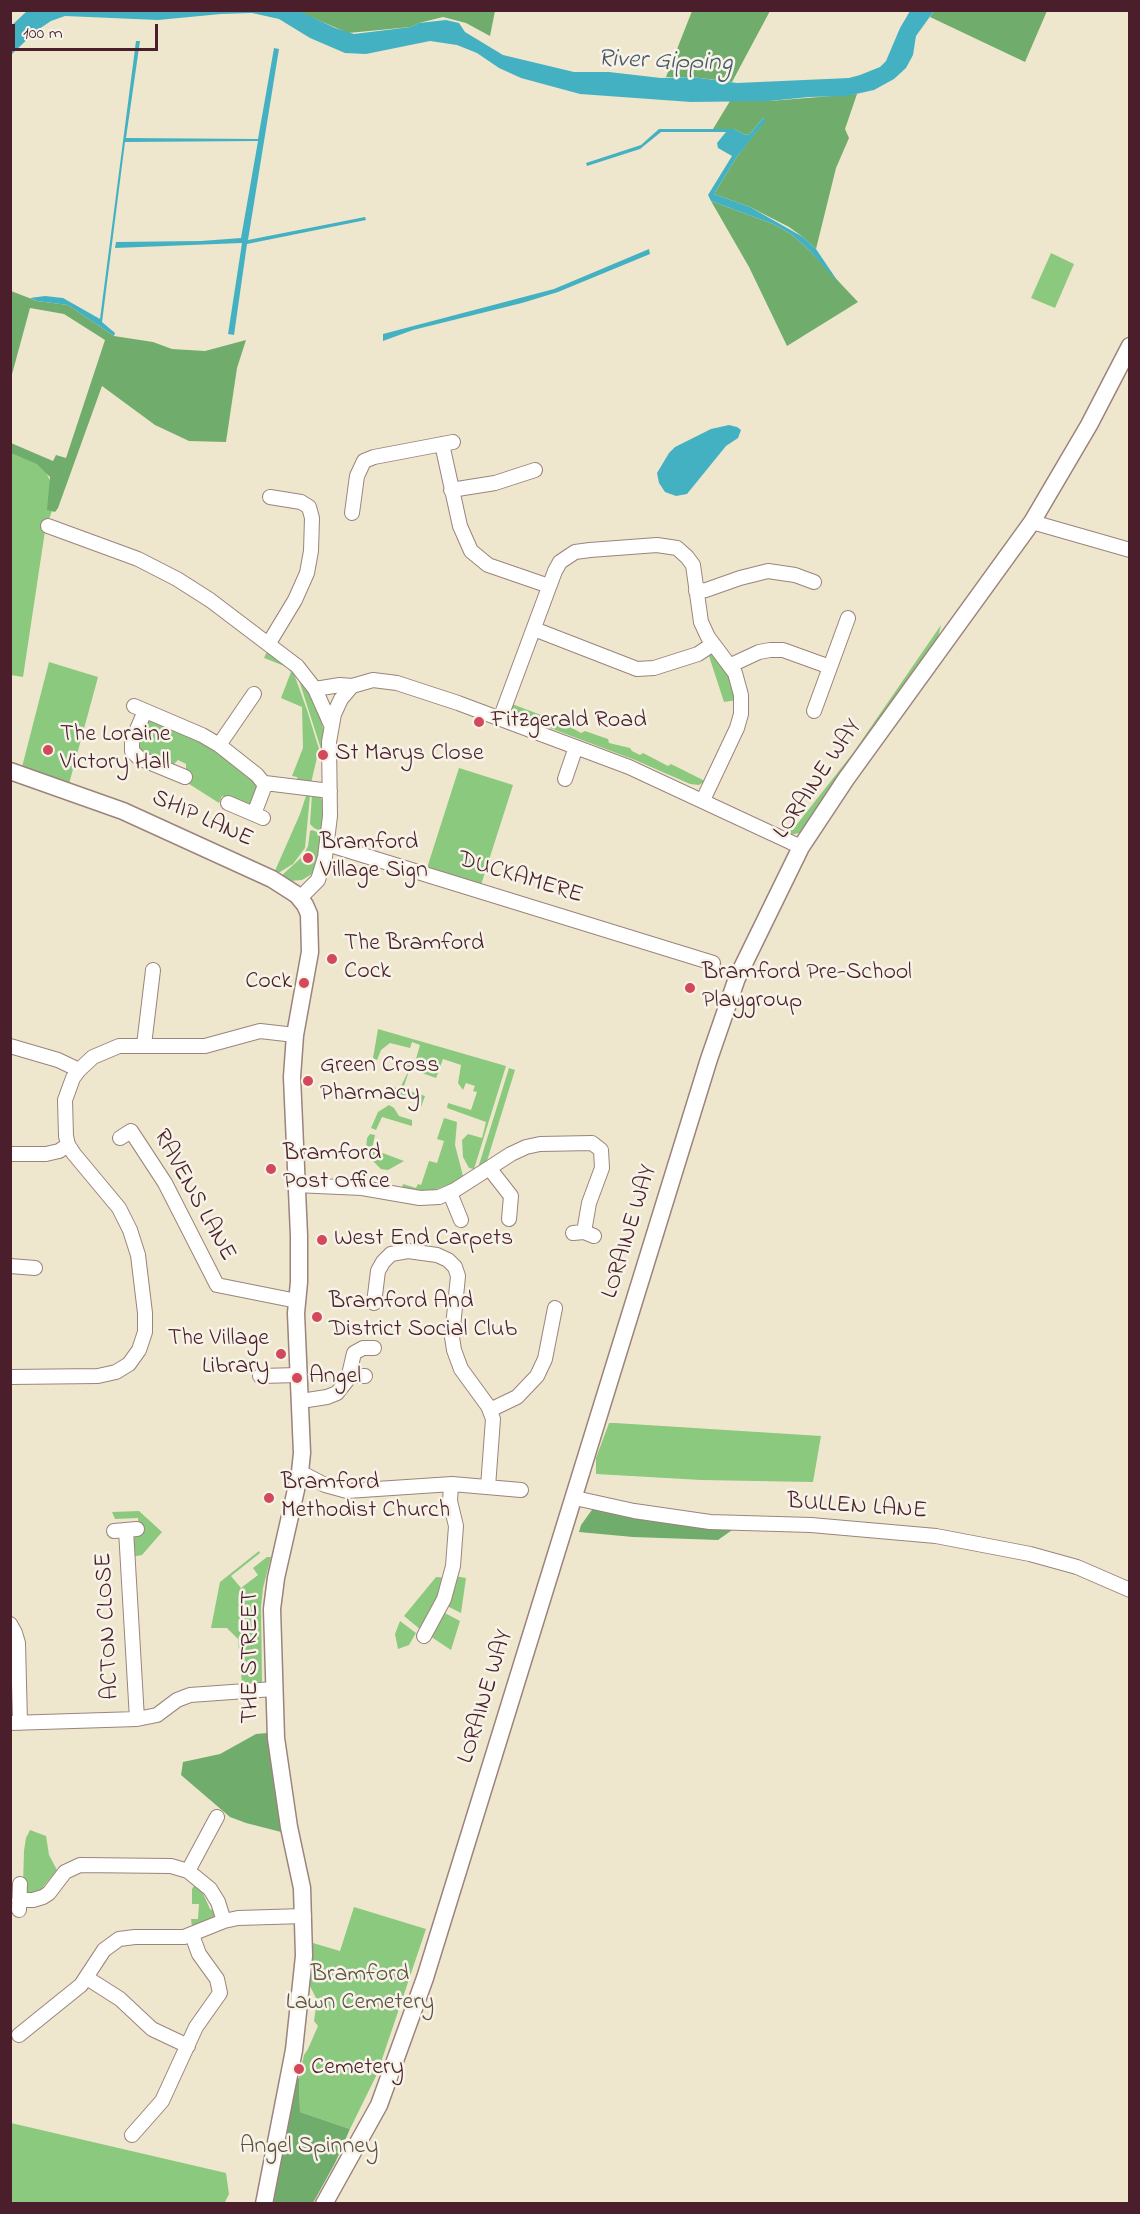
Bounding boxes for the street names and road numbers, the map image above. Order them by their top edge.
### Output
street label: LORAINE WAY [768,715,870,845]
street label: SHIP LANE [147,785,257,855]
street label: DUCKAMERE [454,846,586,912]
street label: RAVENS LANE [145,1125,241,1267]
street label: LORAINE WAY [597,1162,665,1302]
street label: BULLEN LANE [786,1489,928,1527]
street label: ACTON CLOSE [91,1552,127,1700]
street label: THE STREET [238,1590,266,1724]
street label: LORAINE WAY [453,1627,521,1767]

